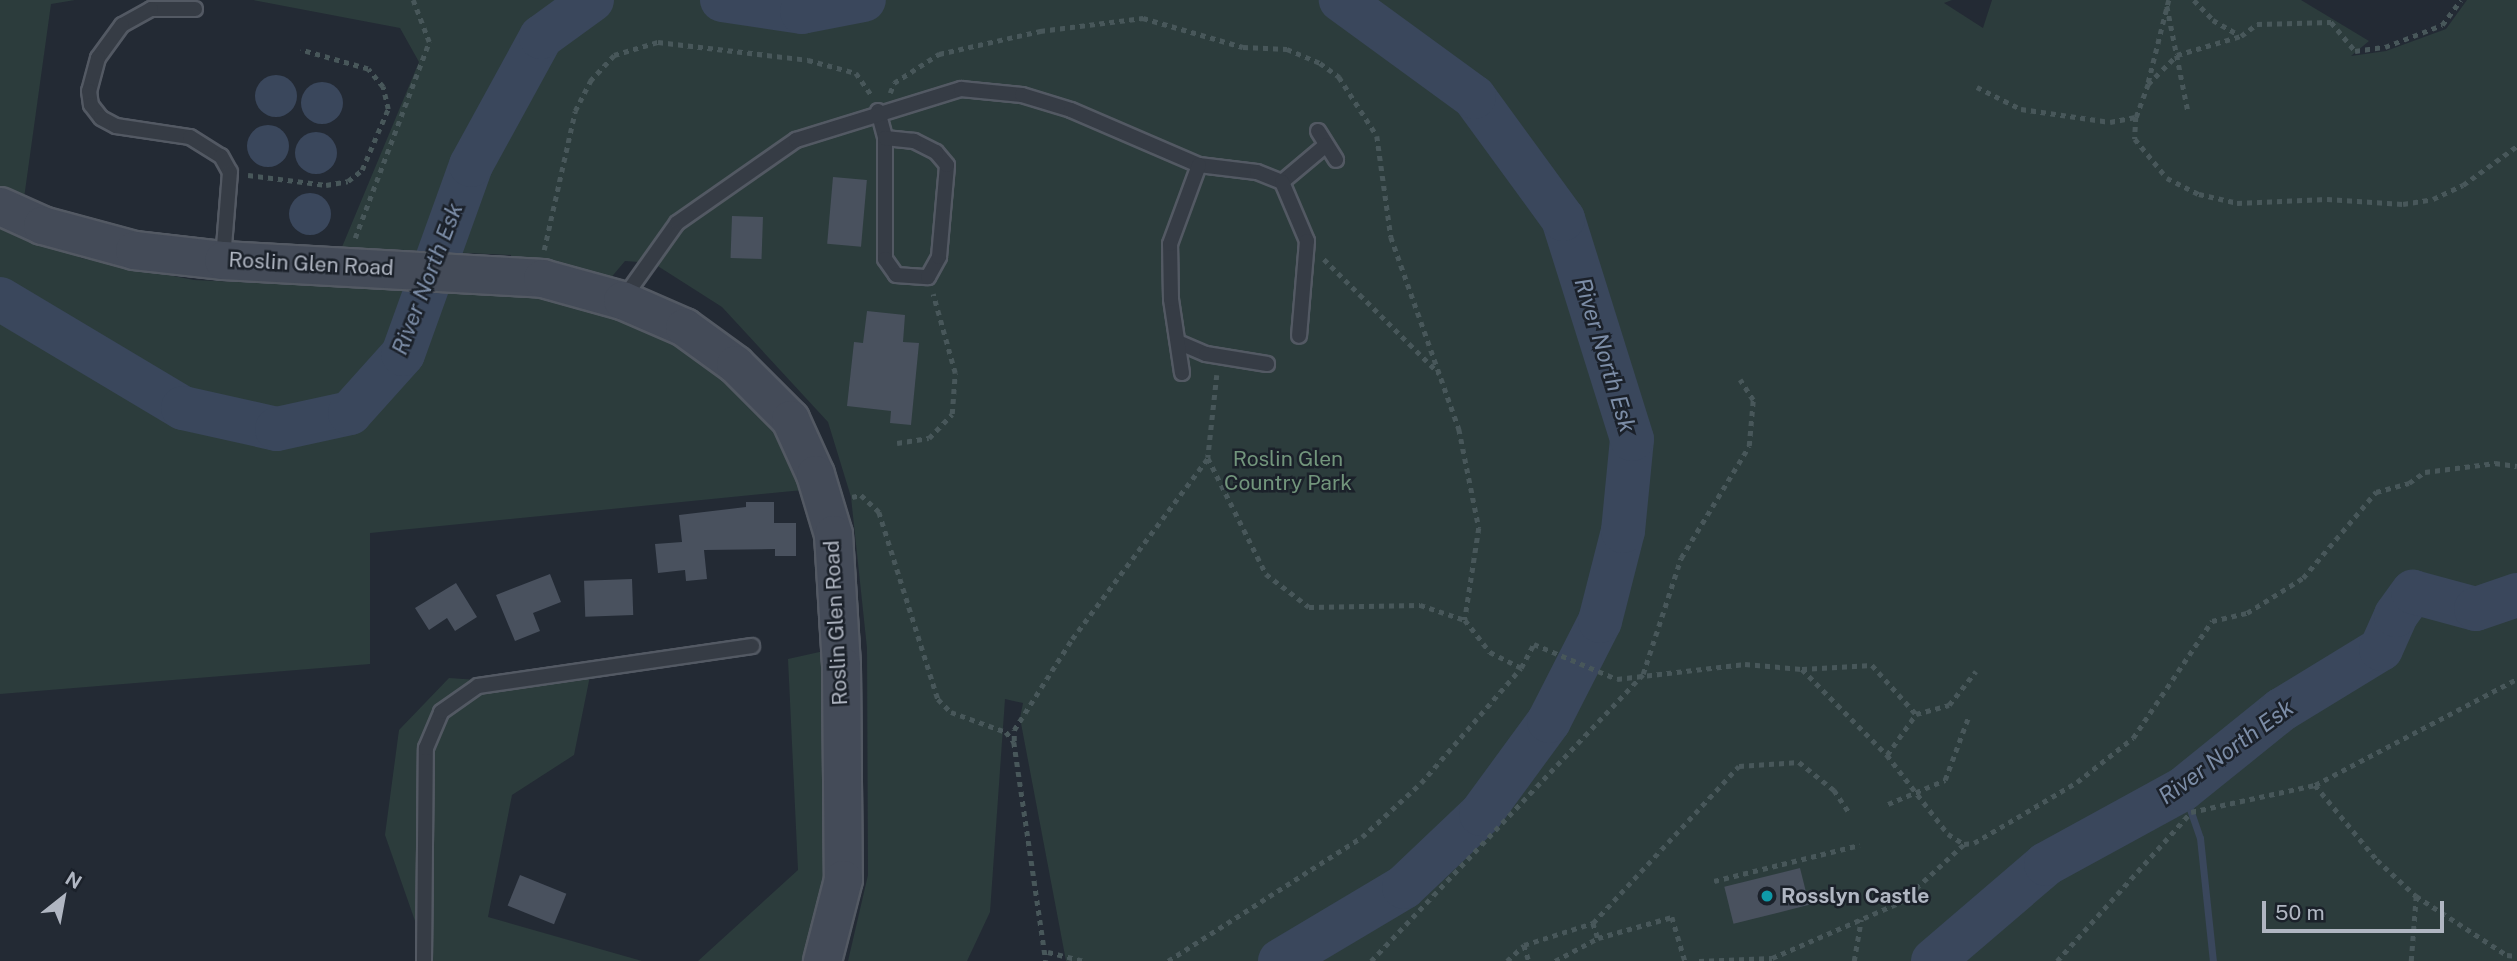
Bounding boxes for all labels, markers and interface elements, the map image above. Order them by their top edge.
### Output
water label: River North Esk [385,199,469,359]
street label: Roslin Glen Road [228,247,394,281]
water label: River North Esk [1568,274,1642,436]
park label: Roslin Glen Country Park [1224,446,1352,496]
street label: Roslin Glen Road [819,540,853,706]
water label: River North Esk [2153,694,2299,810]
north arrow [28,863,98,933]
text: N [62,867,86,893]
place label: Rosslyn Castle [1781,883,1929,909]
marker: Rosslyn Castle [1759,888,1775,904]
scale bar [2265,888,2447,932]
text: 50 m [2275,900,2325,925]

